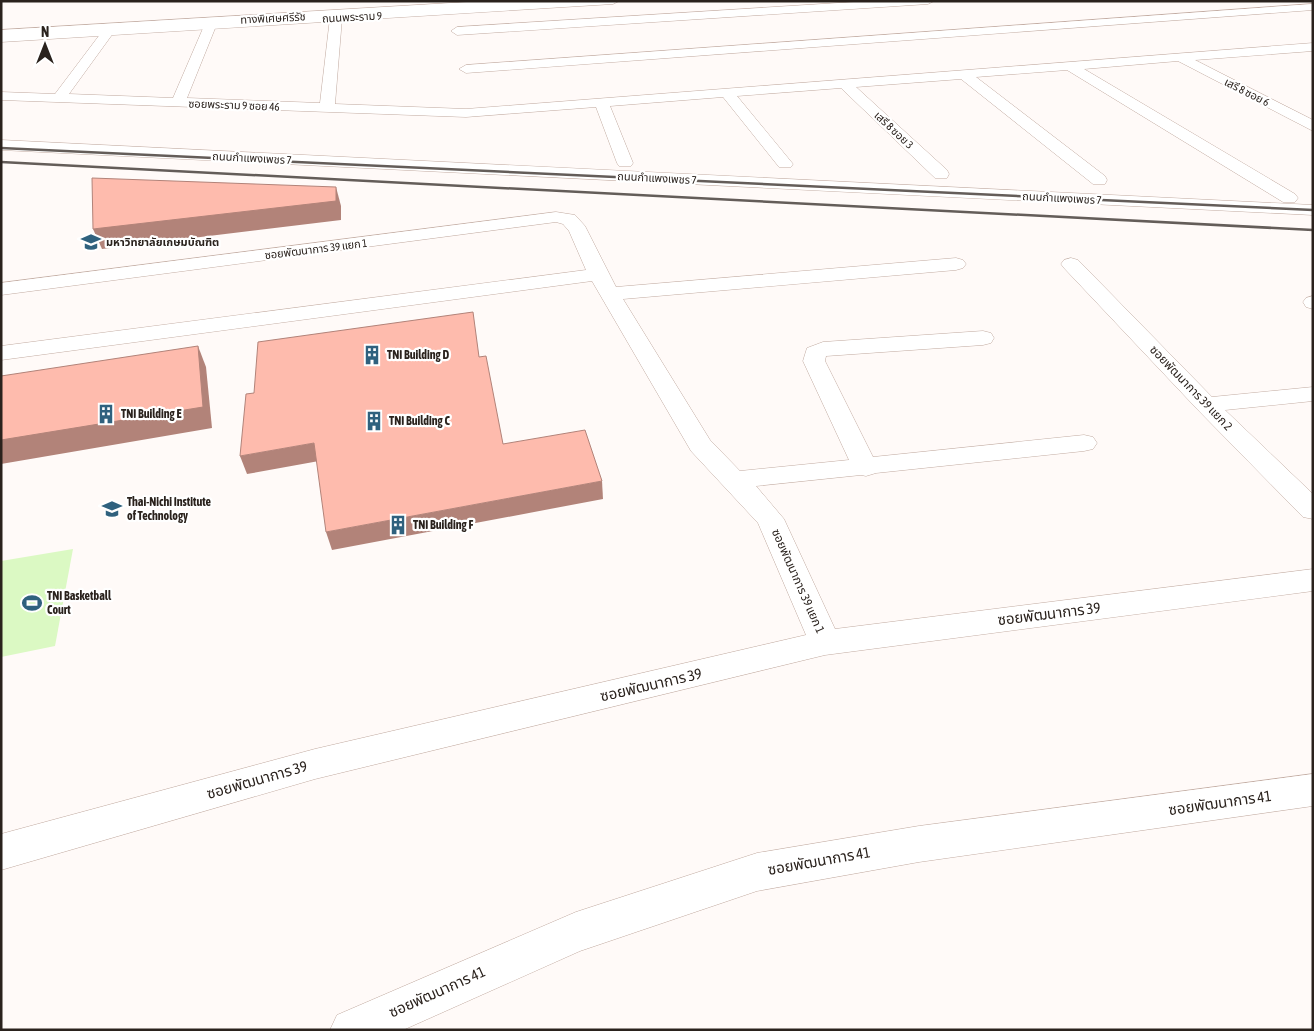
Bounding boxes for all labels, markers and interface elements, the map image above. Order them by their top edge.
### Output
street label: ถนนพระราม 9 [322,9,382,25]
street label: ทางพิเศษศรีรัช [240,10,306,26]
north arrow [20,20,70,70]
text: N [41,24,49,40]
street label: เสรี 8 ซอย 6 [1223,76,1271,108]
street label: ซอยพระราม 9 ซอย 46 [188,97,280,113]
street label: เสรี 8 ซอย 3 [872,109,916,151]
street label: ถนนกำแพงเพชร 7 [212,150,292,166]
street label: ถนนกำแพงเพชร 7 [617,170,697,186]
street label: ถนนกำแพงเพชร 7 [1022,190,1102,206]
school or university icon: มหาวิทยาลัยเกษมบัณฑิต [80,231,102,253]
place label: มหาวิทยาลัยเกษมบัณฑิต [106,236,219,248]
street label: ซอยพัฒนาการ 39 แยก 1 [264,237,368,261]
street label: ซอยพัฒนาการ 39 แยก 2 [1147,343,1235,433]
building icon: TNI Building D [361,344,383,366]
place label: TNI Building D [387,348,449,362]
building icon: TNI Building E [95,403,117,425]
place label: TNI Building E [121,407,182,421]
building icon: TNI Building C [363,410,385,432]
place label: TNI Building C [389,414,450,428]
place label: Thai-Nichi Institute of Technology [127,495,212,523]
school or university icon: Thai-Nichi Institute of Technology [101,498,123,520]
building icon: TNI Building F [387,514,409,536]
place label: TNI Building F [413,518,473,532]
street label: ซอยพัฒนาการ 39 แยก 1 [769,527,827,636]
place label: TNI Basketball Court [47,589,112,617]
sports icon: TNI Basketball Court [21,592,43,614]
street label: ซอยพัฒนาการ 39 [996,599,1101,628]
street label: ซอยพัฒนาการ 39 [598,665,703,704]
street label: ซอยพัฒนาการ 39 [205,757,309,802]
street label: ซอยพัฒนาการ 41 [1167,787,1272,818]
street label: ซอยพัฒนาการ 41 [766,843,871,878]
street label: ซอยพัฒนาการ 41 [386,963,488,1020]

